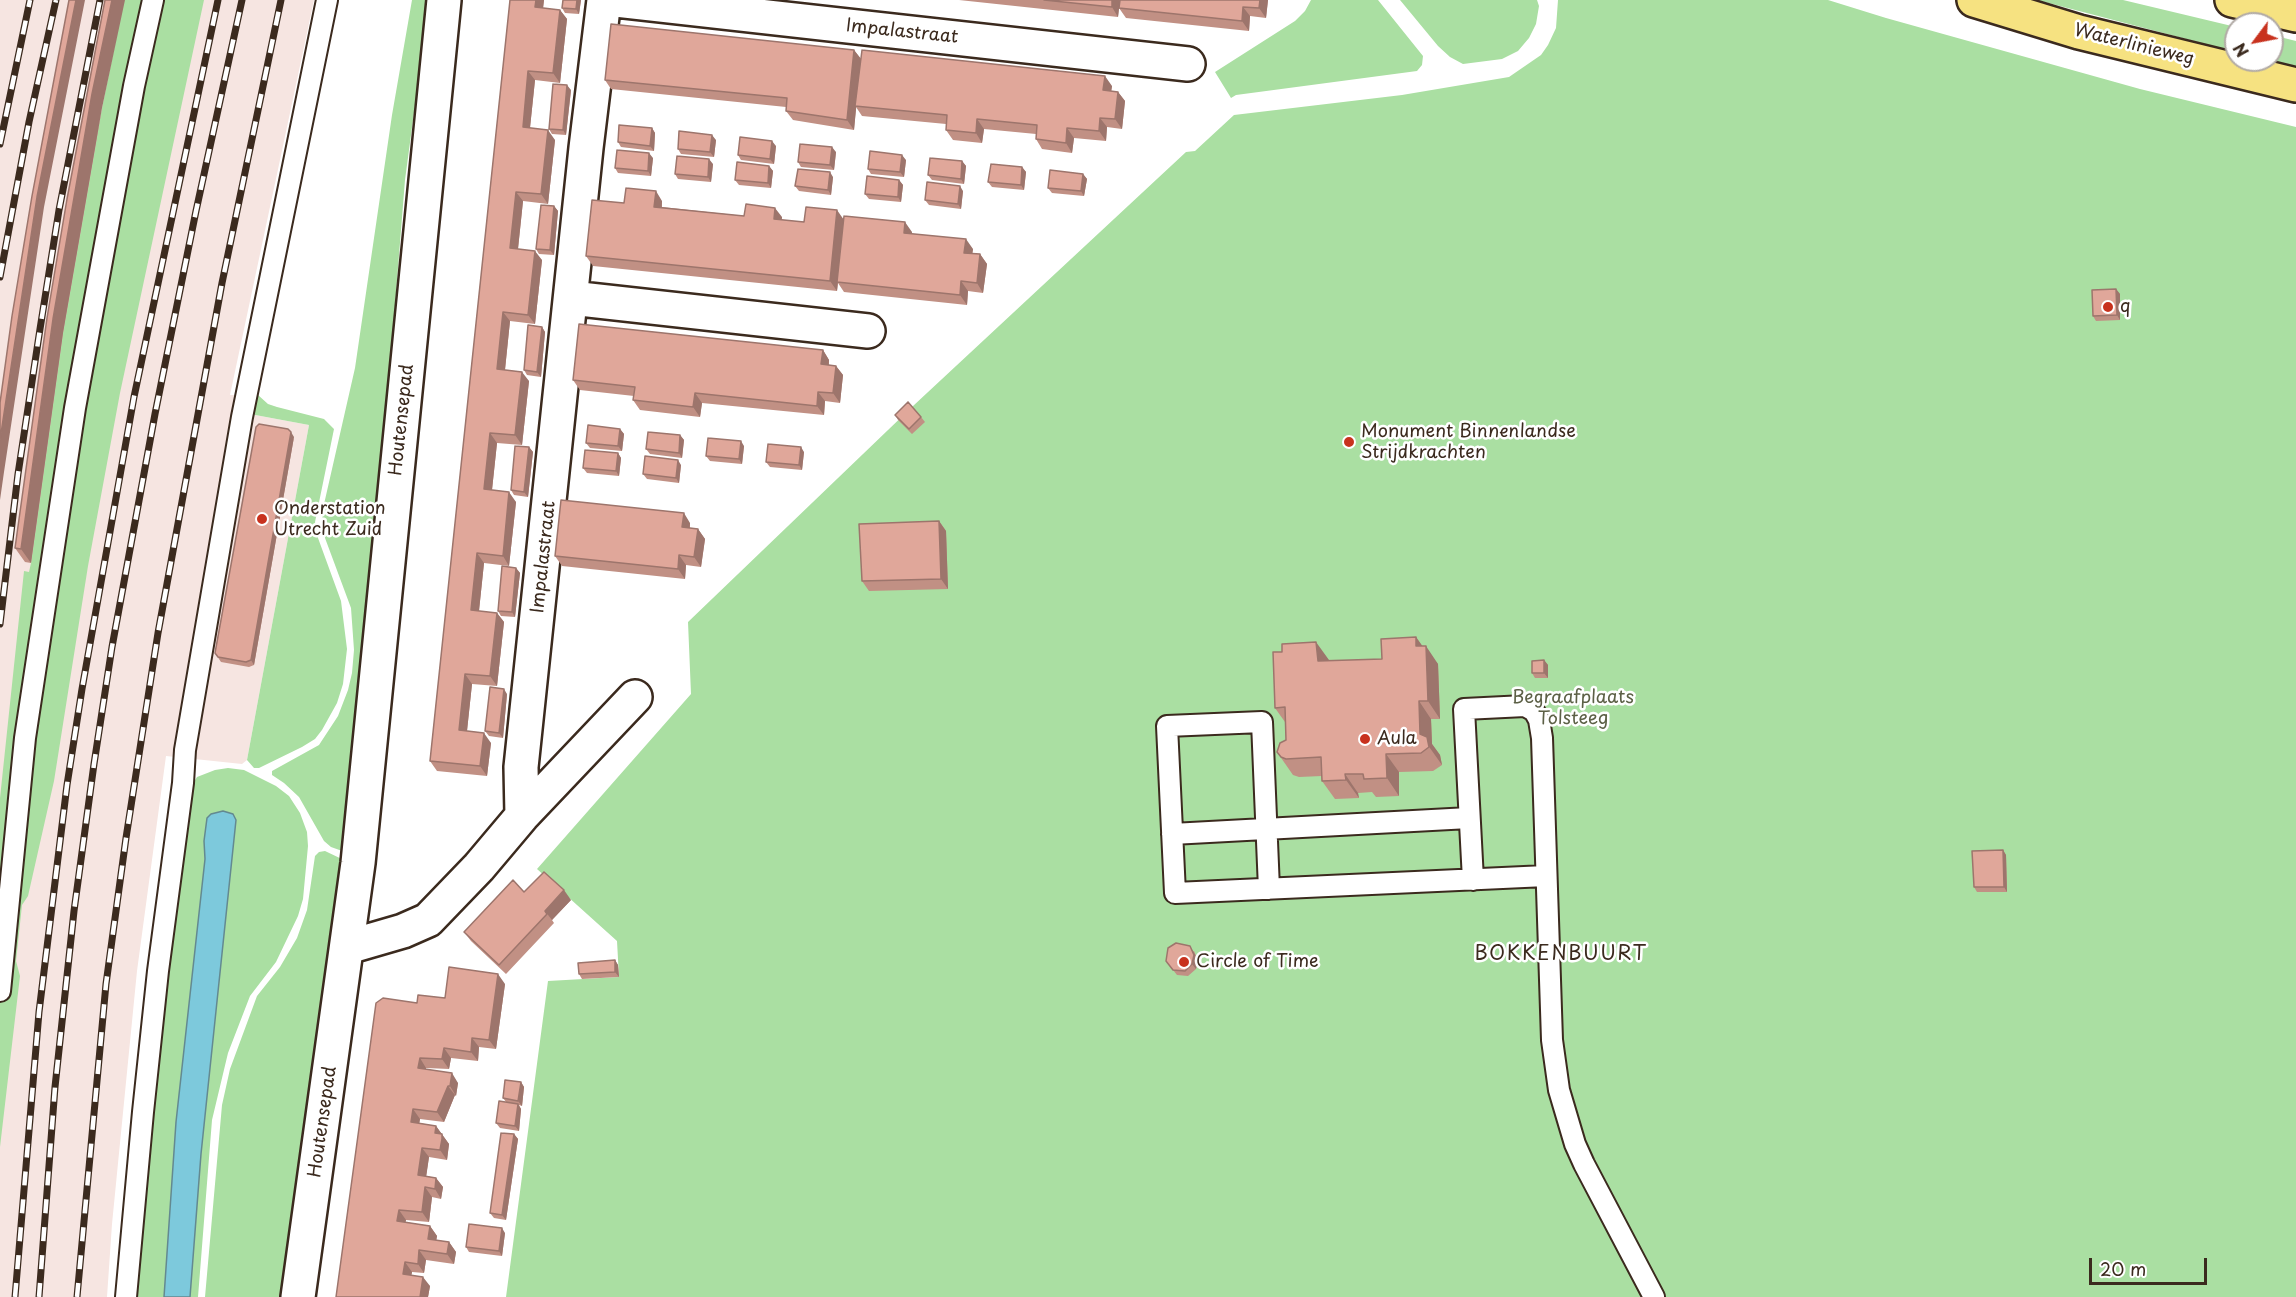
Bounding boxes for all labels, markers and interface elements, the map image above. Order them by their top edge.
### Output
north arrow [2224,12,2284,72]
street label: Impalastraat [845,15,959,49]
street label: Waterlinieweg [2072,20,2196,70]
text: N [2227,39,2254,62]
place label: q [2120,296,2130,318]
marker: q [2101,300,2115,314]
street label: Houtensepad [385,363,419,477]
place label: Monument Binnenlandse Strijdkrachten [1361,421,1576,464]
marker: Monument Binnenlandse Strijdkrachten [1342,435,1356,449]
place label: Onderstation Utrecht Zuid [274,498,386,540]
street label: Impalastraat [527,500,561,614]
marker: Onderstation Utrecht Zuid [255,512,269,526]
park label: Begraafplaats Tolsteeg [1512,687,1634,730]
place label: Aula [1377,728,1417,750]
marker: Aula [1358,732,1372,746]
district label: BOKKENBUURT [1475,942,1647,966]
place label: Circle of Time [1196,951,1319,973]
marker: Circle of Time [1177,955,1191,969]
street label: Houtensepad [305,1065,341,1179]
scale bar [2092,1246,2210,1284]
text: 20 m [2100,1255,2146,1282]

